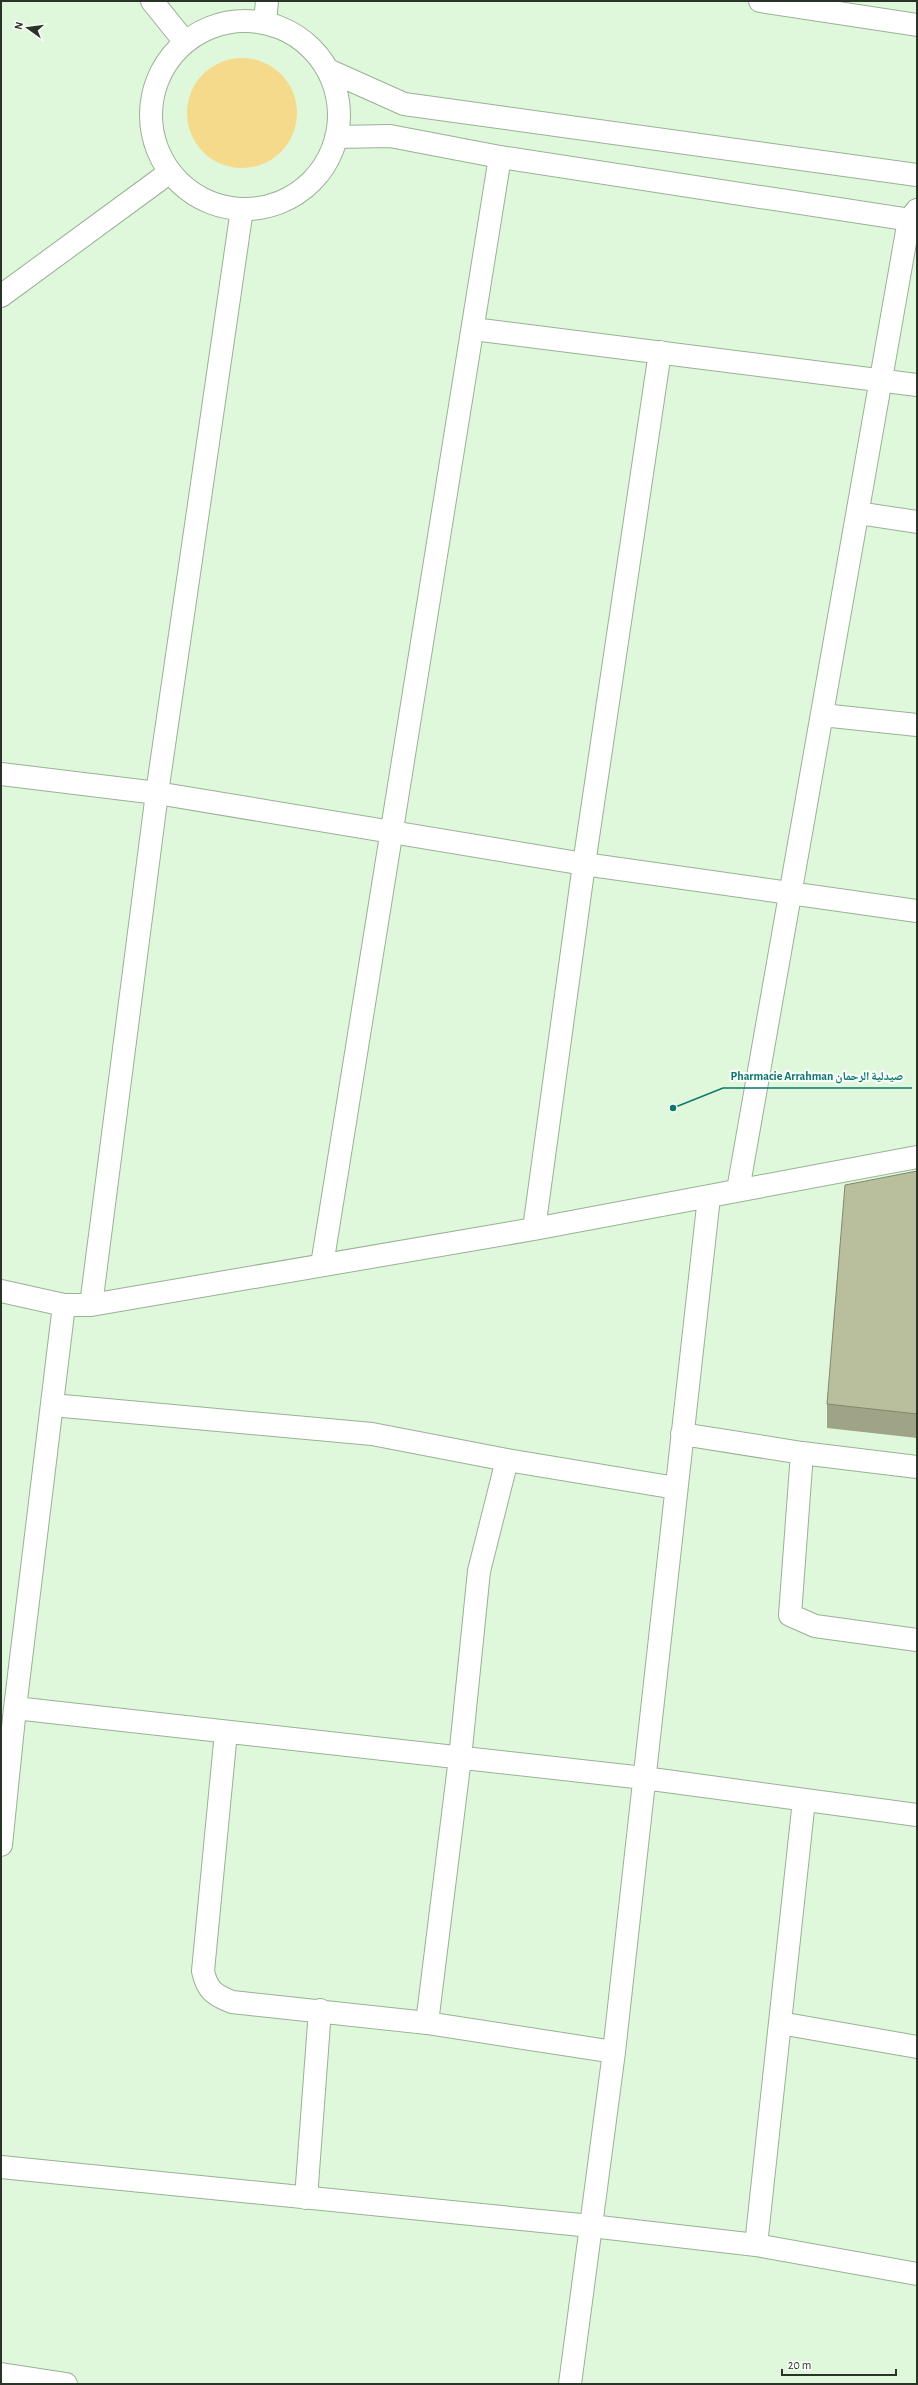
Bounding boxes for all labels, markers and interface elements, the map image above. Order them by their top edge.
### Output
north arrow [8,8,48,48]
text: N [13,21,25,31]
callout: Pharmacie Arrahman صيدلية الرحمان [723,1064,912,1088]
text: Pharmacie Arrahman صيدلية الرحمان [731,1070,903,1084]
scale bar [782,2351,896,2377]
text: 20 m [788,2359,811,2371]

